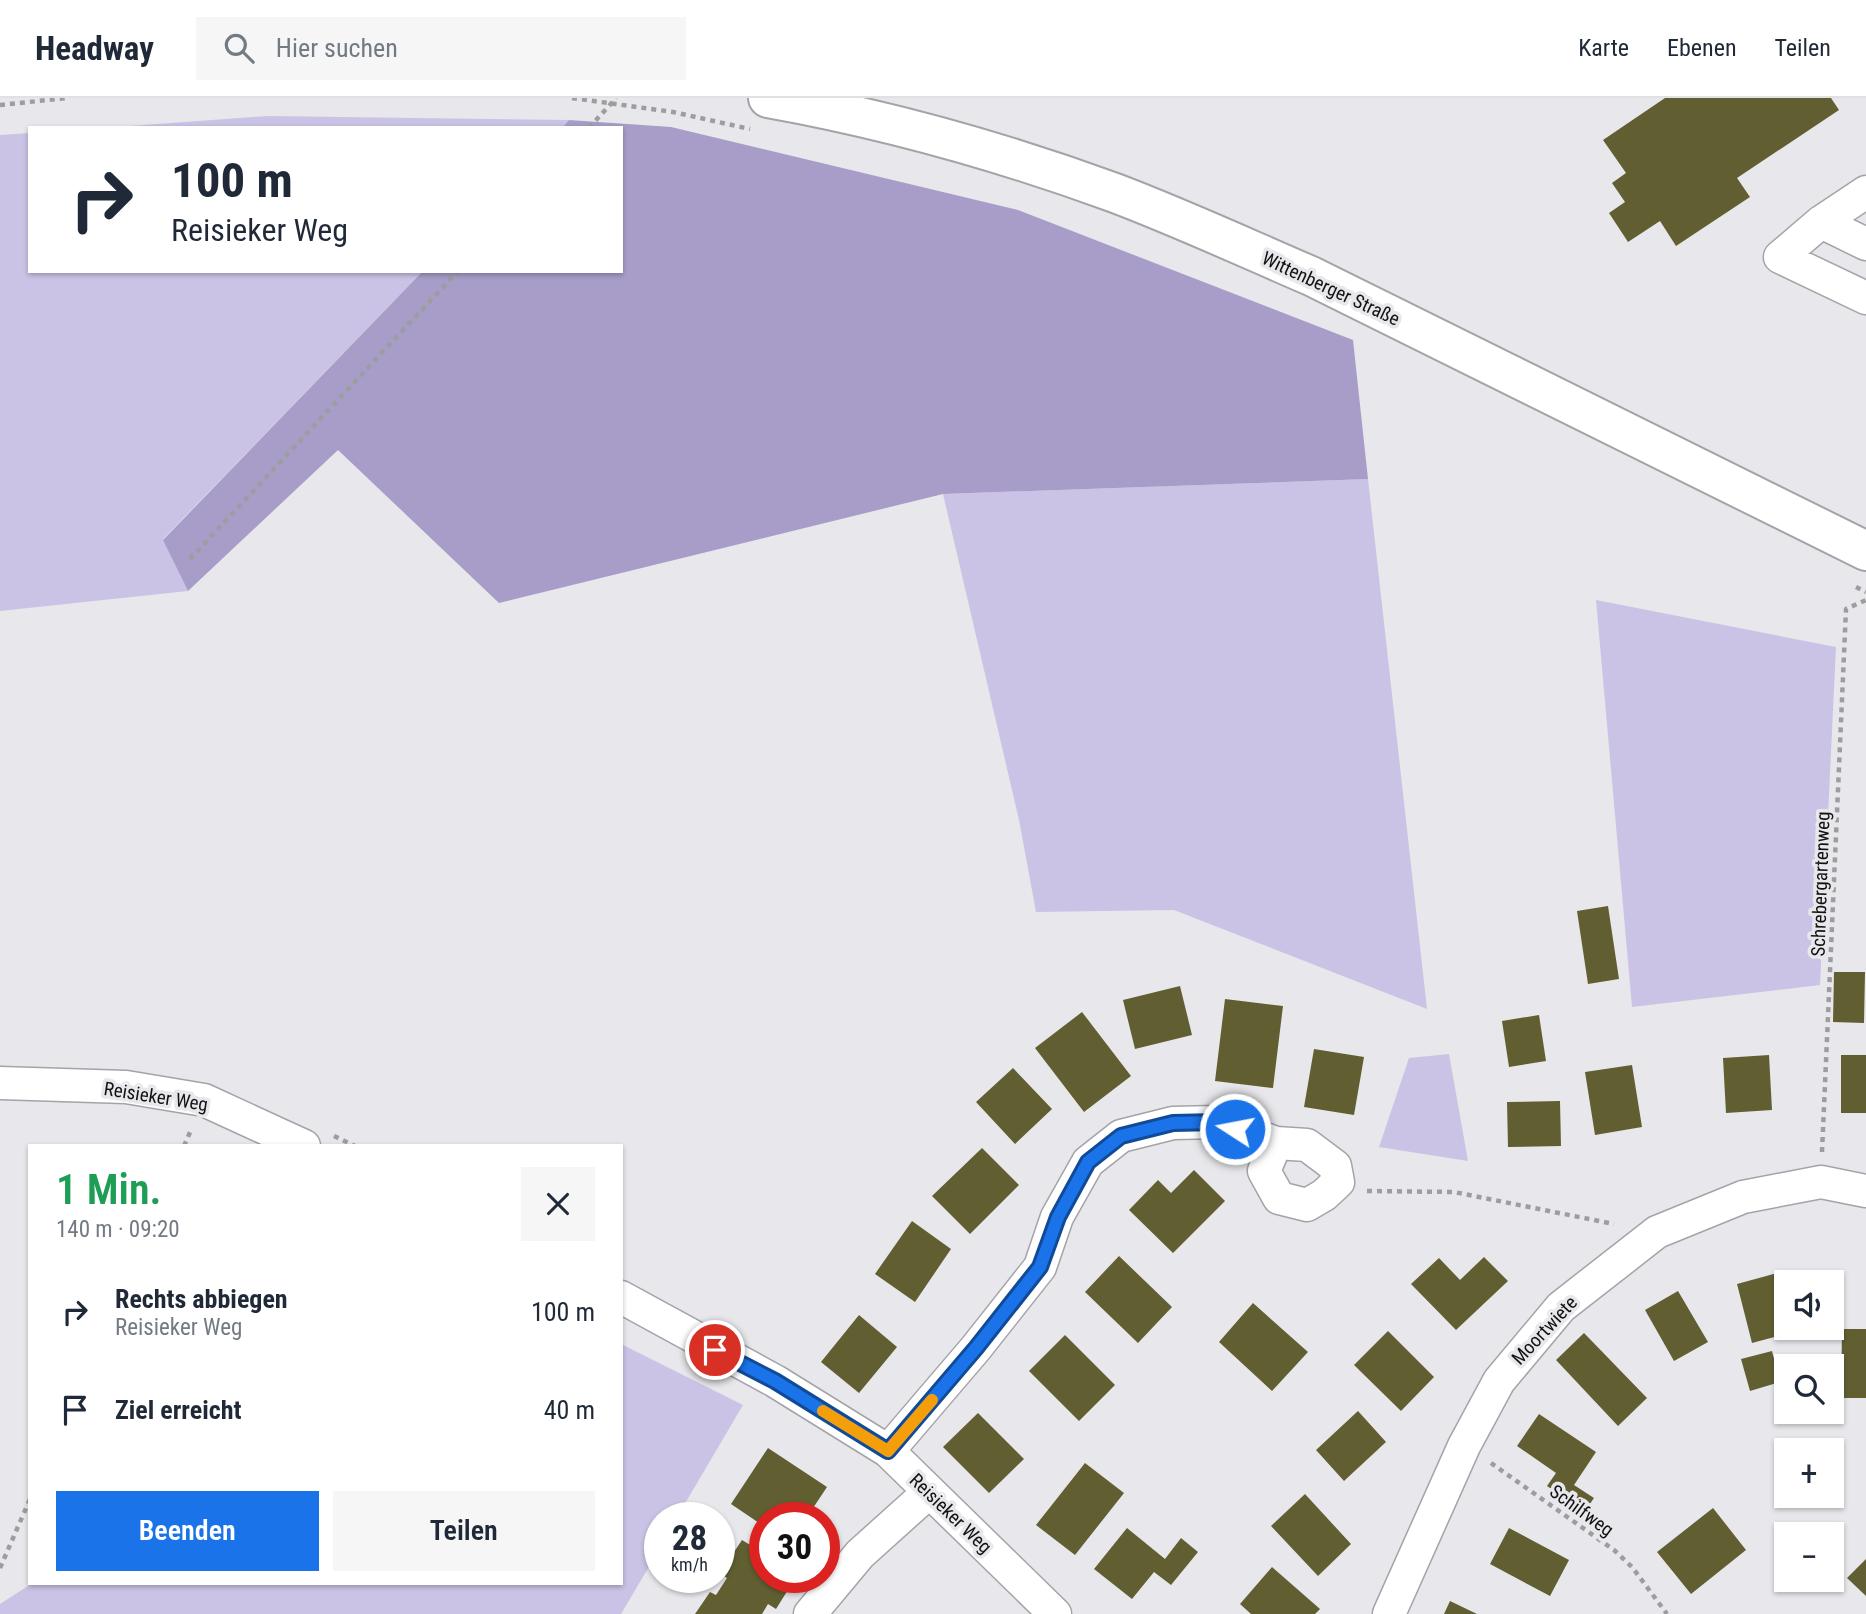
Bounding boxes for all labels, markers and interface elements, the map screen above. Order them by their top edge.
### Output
search box [196,17,686,80]
text: Headway [35,29,154,68]
icon: search [220,29,258,67]
text: Hier suchen [276,33,398,63]
text: Karte [1578,34,1629,62]
text: Ebenen [1667,34,1737,62]
text: Teilen [1775,34,1831,62]
text: 100 m [171,152,293,209]
icon: right [56,154,147,245]
text: Reisieker Weg [171,211,348,249]
street label: Wittenberger Straße [1258,246,1403,330]
street label: Schrebergartenweg [1806,811,1835,957]
street label: Reisieker Weg [102,1077,210,1116]
position arrow [1198,1092,1272,1166]
text: 1 Min. [56,1165,162,1214]
button: close [521,1167,595,1241]
text: 140 m · 09:20 [56,1216,180,1243]
map controls [1774,1270,1844,1592]
button: sound [1774,1270,1844,1340]
text: Rechts abbiegen [115,1284,288,1314]
street label: Moortwiete [1507,1291,1582,1369]
icon: right [56,1293,94,1331]
text: 100 m [531,1297,595,1327]
text: Reisieker Weg [115,1314,242,1341]
pin [685,1320,745,1380]
icon: arrive [696,1331,734,1369]
button: search [1774,1354,1844,1424]
icon: arrive [56,1391,94,1429]
text: Ziel erreicht [115,1395,241,1425]
text: 40 m [544,1395,595,1425]
button: + [1774,1438,1844,1508]
street label: Reisieker Weg [905,1469,996,1558]
street label: Schilfweg [1545,1480,1618,1541]
button: Beenden [56,1491,319,1571]
button: Teilen [333,1491,595,1571]
speed limit sign: 30 [749,1502,840,1593]
text: 28 [672,1518,707,1559]
button: − [1774,1522,1844,1592]
text: km/h [671,1554,708,1575]

